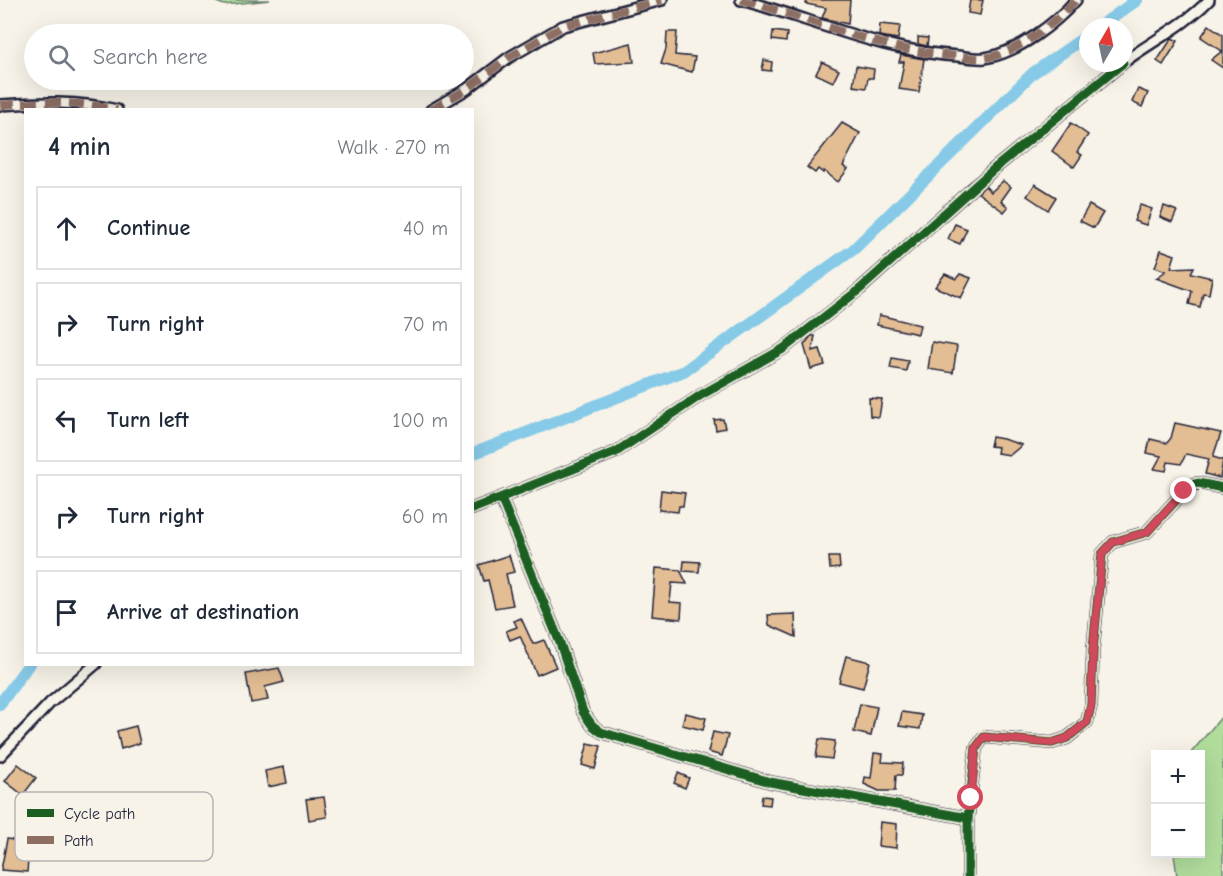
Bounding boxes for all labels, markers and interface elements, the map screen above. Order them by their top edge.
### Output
north arrow [1079,18,1133,72]
search box [24,24,474,90]
icon: search [45,41,78,74]
text: Search here [93,44,208,70]
text: 4 min [48,132,111,162]
text: Walk · 270 m [337,136,450,159]
icon: ahead [50,212,83,245]
text: Continue [107,215,190,241]
text: 40 m [403,217,448,240]
icon: right [50,308,83,341]
text: Turn right [107,311,204,337]
text: 70 m [403,313,448,336]
icon: left [50,404,83,437]
text: Turn left [107,407,189,433]
text: 100 m [393,409,448,432]
route end [1170,477,1196,503]
icon: right [50,500,83,533]
text: Turn right [107,503,204,529]
text: 60 m [402,505,448,528]
icon: arrive [50,596,83,629]
text: Arrive at destination [107,599,299,625]
map controls [1151,750,1205,858]
button: + [1151,750,1205,804]
route start [957,784,983,810]
legend [15,792,213,861]
button: − [1151,804,1205,858]
text: Cycle path [64,805,135,823]
text: Path [64,832,94,850]

